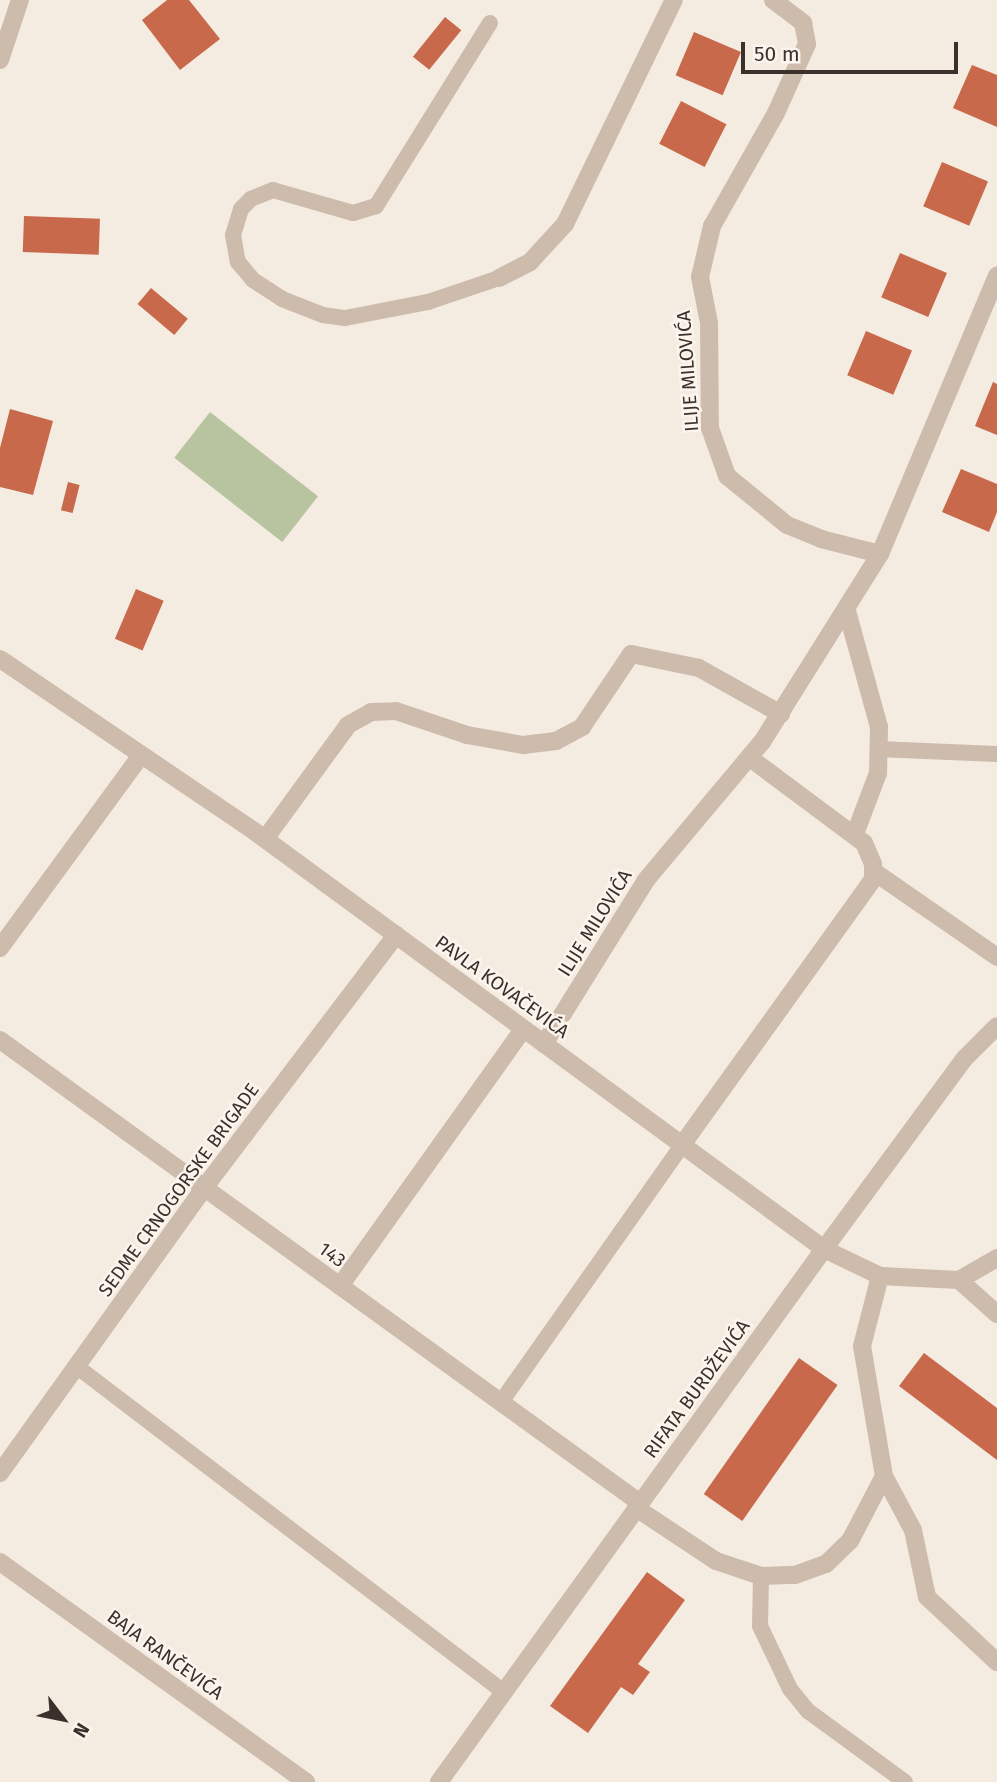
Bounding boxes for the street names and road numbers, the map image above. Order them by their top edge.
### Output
street label: ILIJE MILOVIĆA [672,310,704,432]
street label: ILIJE MILOVIĆA [553,865,637,981]
street label: PAVLA KOVAČEVIĆA [431,931,573,1043]
street label: SEDME CRNOGORSKE BRIGADE [94,1079,264,1301]
street label: 143 [314,1238,350,1272]
street label: RIFATA BURDŽEVIĆA [639,1315,755,1463]
street label: BAJA RANČEVIĆA [103,1605,227,1705]

